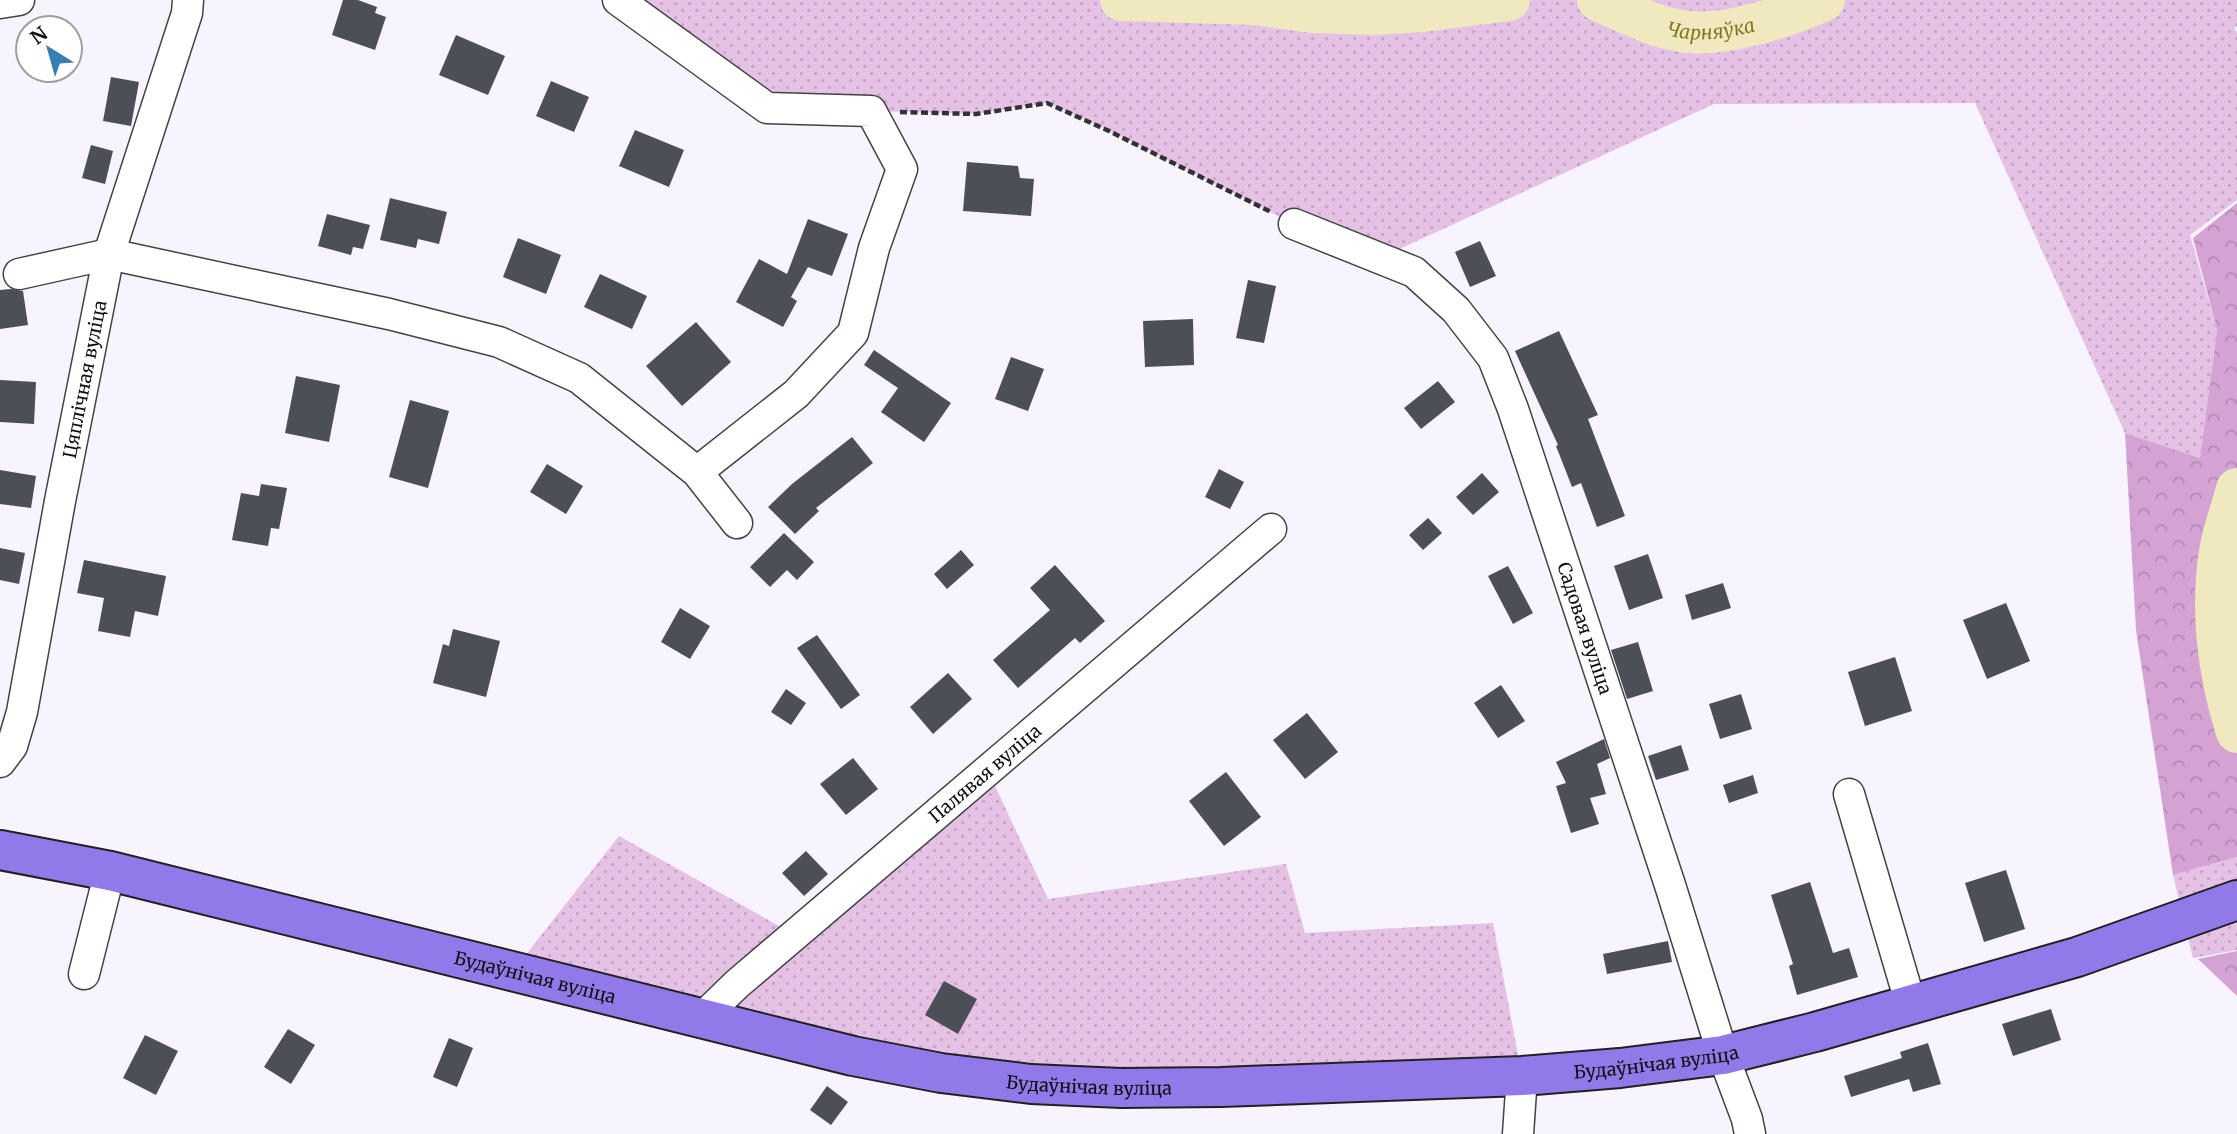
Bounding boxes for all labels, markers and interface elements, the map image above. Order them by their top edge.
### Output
water label: Чарняўка [1665,13,1757,45]
north arrow [14,14,84,84]
text: N [26,21,52,50]
street label: Цяплічная вуліца [57,298,111,460]
street label: Садовая вуліца [1553,559,1618,698]
street label: Палявая вуліца [924,719,1046,827]
street label: Будаўнічая вуліца [452,946,619,1008]
street label: Будаўнічая вуліца [1573,1040,1741,1083]
street label: Будаўнічая вуліца [1005,1070,1172,1100]

